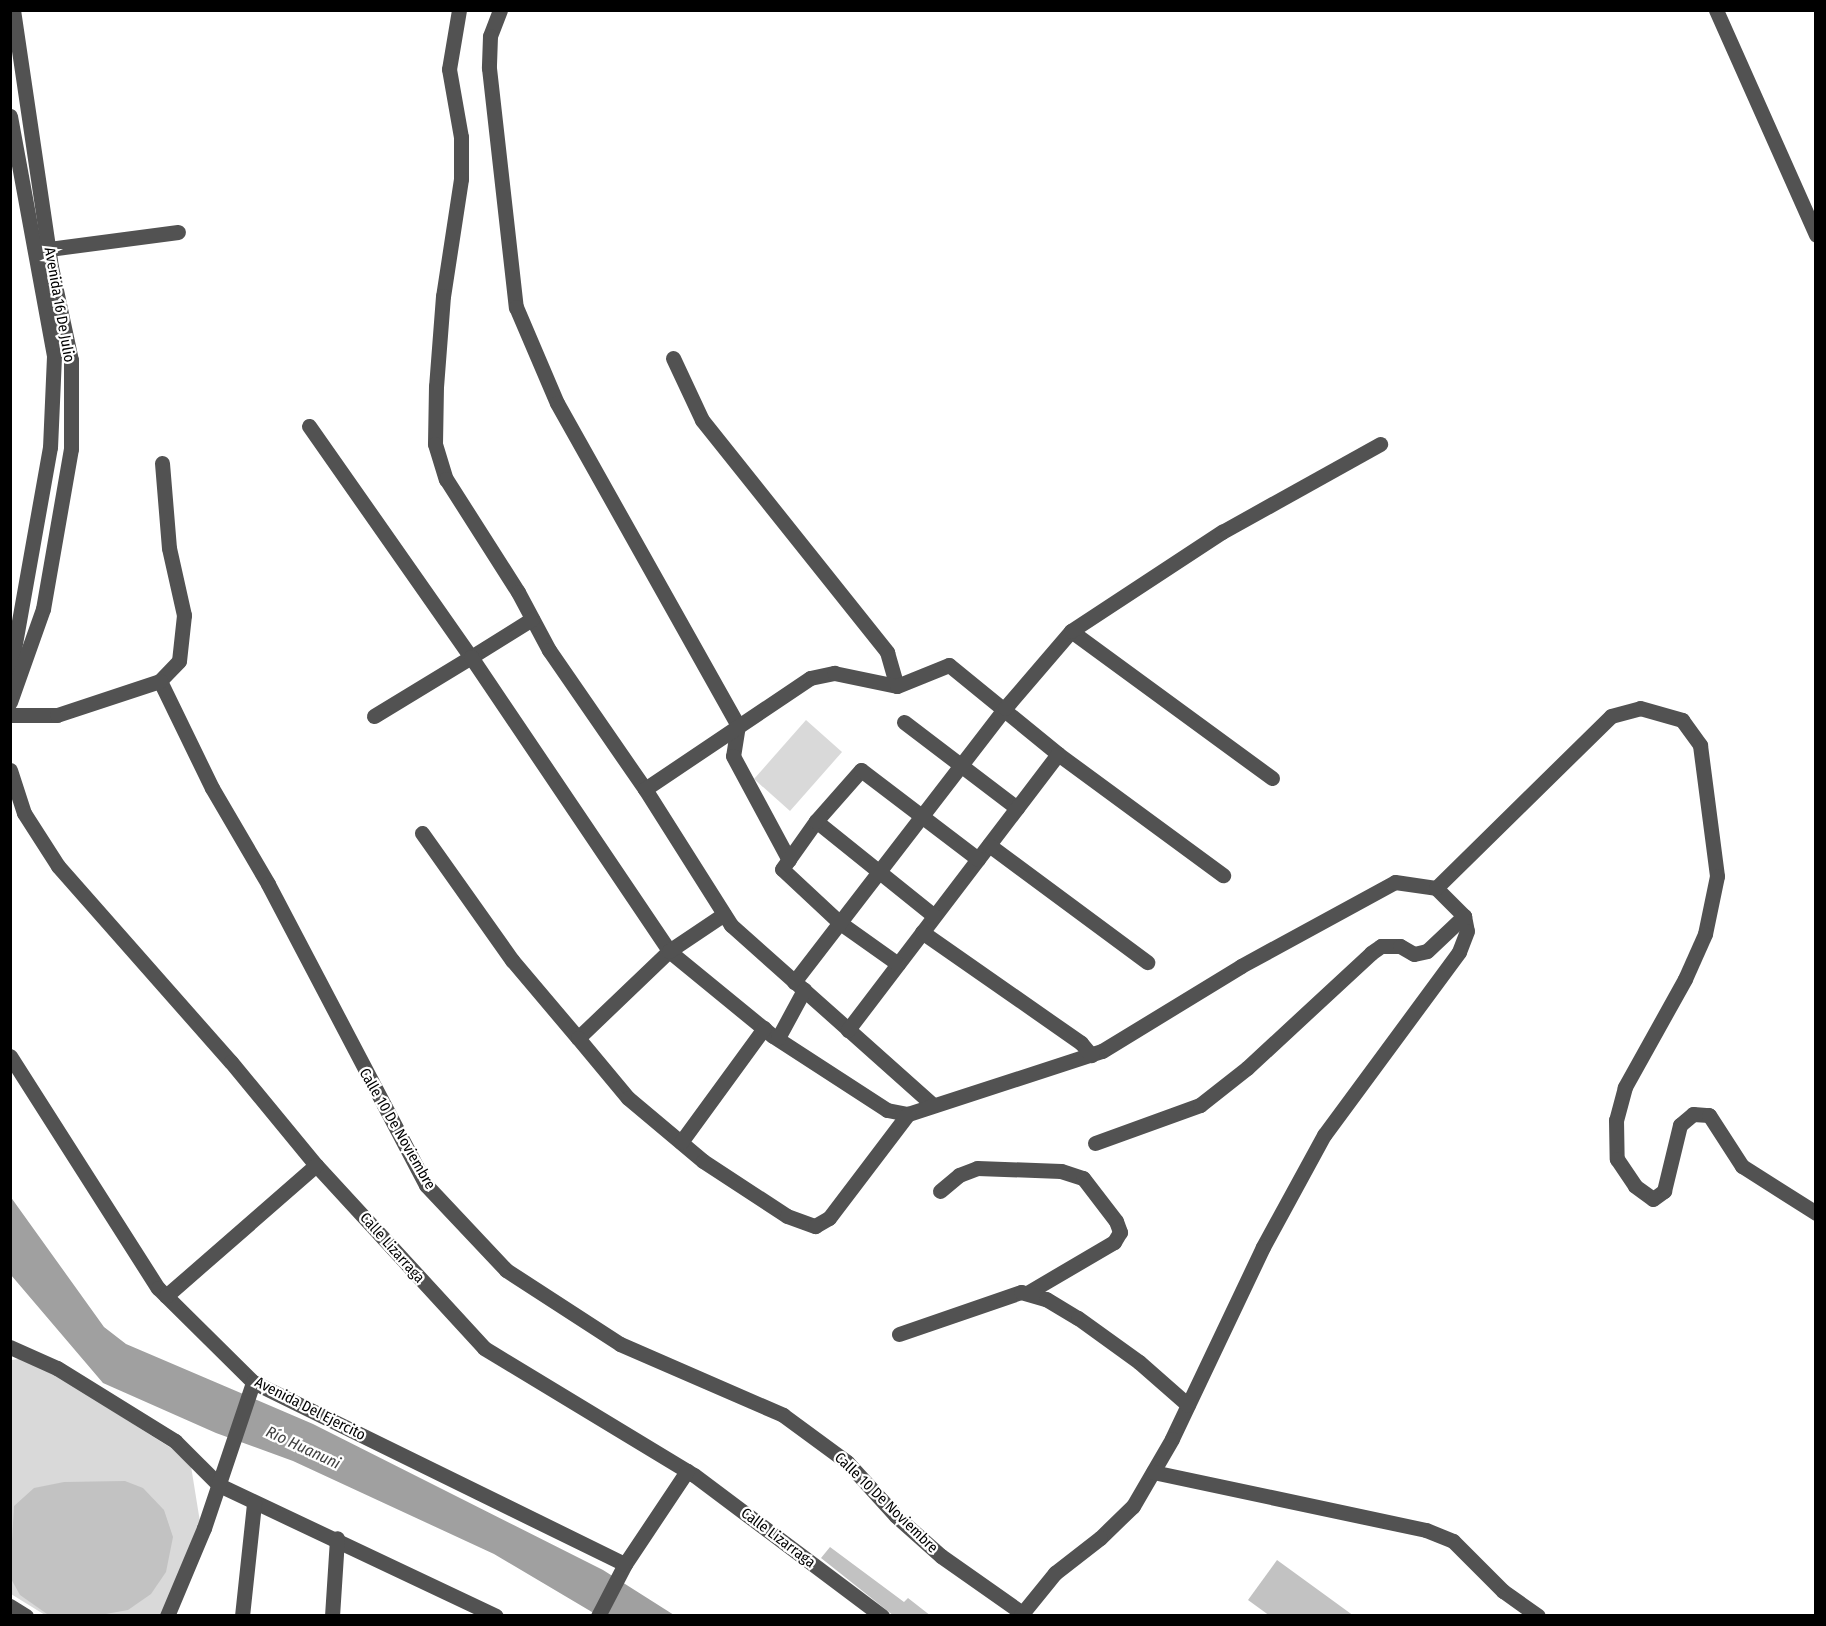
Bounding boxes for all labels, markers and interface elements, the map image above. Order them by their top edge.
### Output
street label: Avenida 16 De Julio [40,246,78,364]
street label: Calle 10 De Noviembre [355,1065,439,1193]
street label: Calle Lizarraga [356,1209,428,1287]
street label: Avenida Del Ejercito [252,1373,368,1445]
water label: Río Huanuni [263,1422,343,1474]
street label: Calle 10 De Noviembre [831,1449,941,1557]
street label: Calle Lizarraga [737,1504,819,1572]

